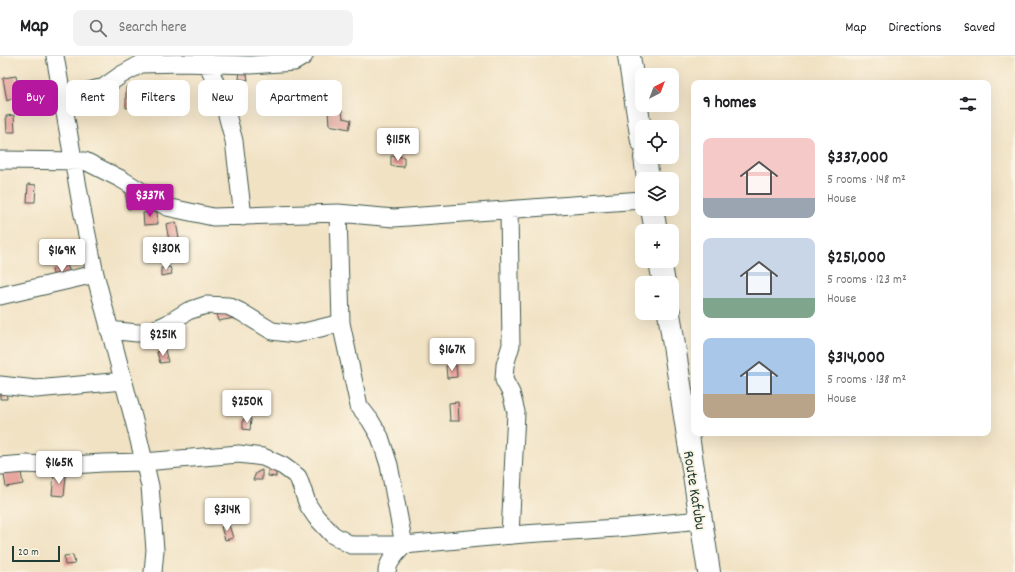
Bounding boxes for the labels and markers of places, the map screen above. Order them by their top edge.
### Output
pin: $115K [370,128,426,162]
pin: $337K [122,184,178,218]
pin: $130K [138,237,194,271]
pin: $169K [34,239,90,273]
pin: $251K [135,323,191,357]
pin: $167K [424,338,480,372]
pin: $250K [219,390,275,424]
pin: $165K [31,451,87,485]
pin: $314K [199,498,255,532]

